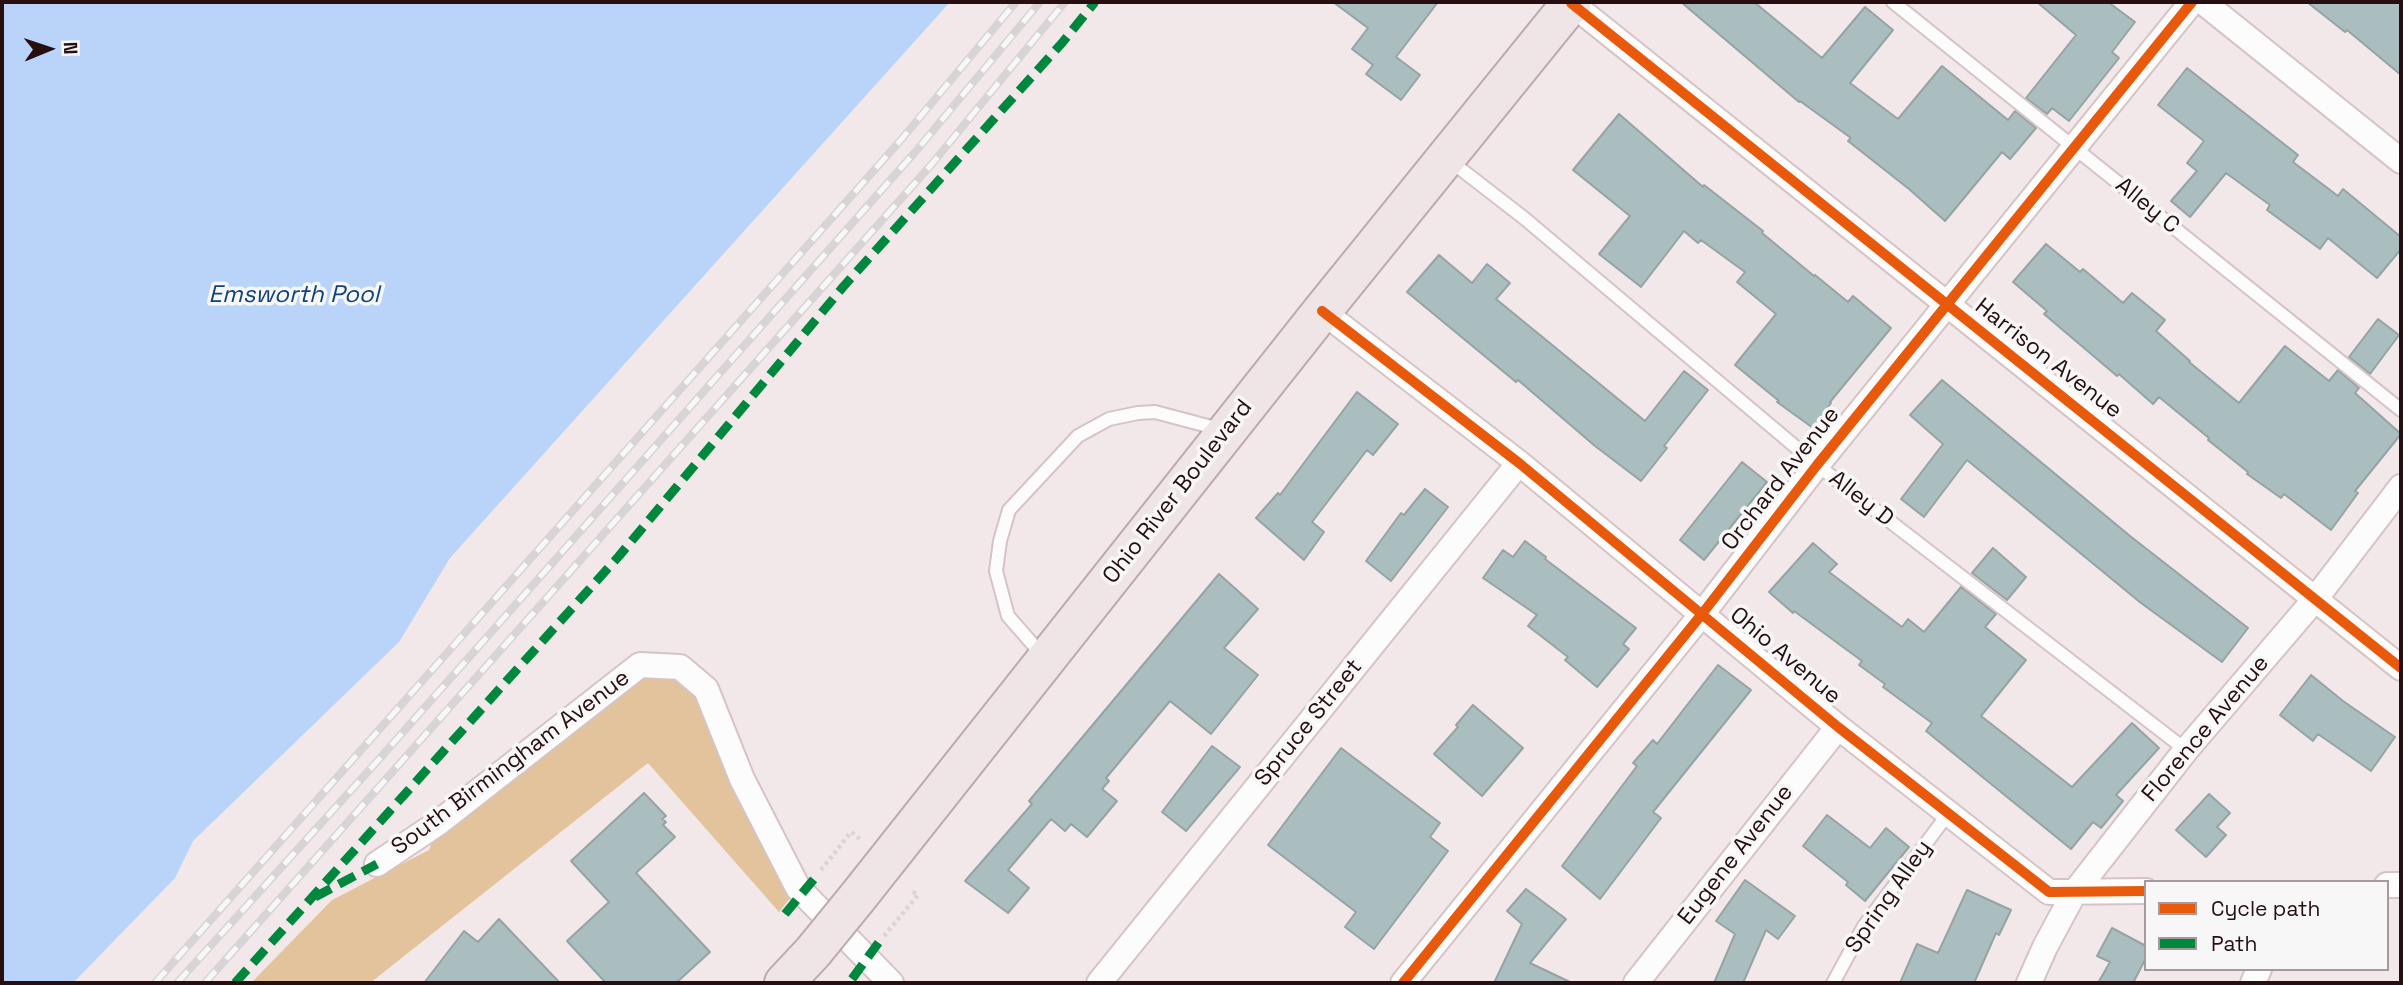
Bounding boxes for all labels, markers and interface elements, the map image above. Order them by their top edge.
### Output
north arrow [14,14,84,84]
text: N [58,41,83,55]
street label: Alley C [2110,172,2184,240]
water label: Emsworth Pool [209,281,379,309]
street label: Harrison Avenue [1969,293,2127,425]
street label: Ohio River Boulevard [1098,394,1258,590]
street label: Orchard Avenue [1716,402,1846,556]
street label: Alley D [1823,465,1899,533]
street label: Ohio Avenue [1724,602,1846,710]
street label: Florence Avenue [2137,650,2275,808]
street label: Spruce Street [1249,654,1369,792]
street label: South Birmingham Avenue [386,664,636,862]
street label: Eugene Avenue [1673,779,1799,931]
street label: Spring Alley [1840,835,1938,959]
legend [2144,880,2389,971]
text: Cycle path [2211,895,2320,922]
text: Path [2211,930,2257,957]

